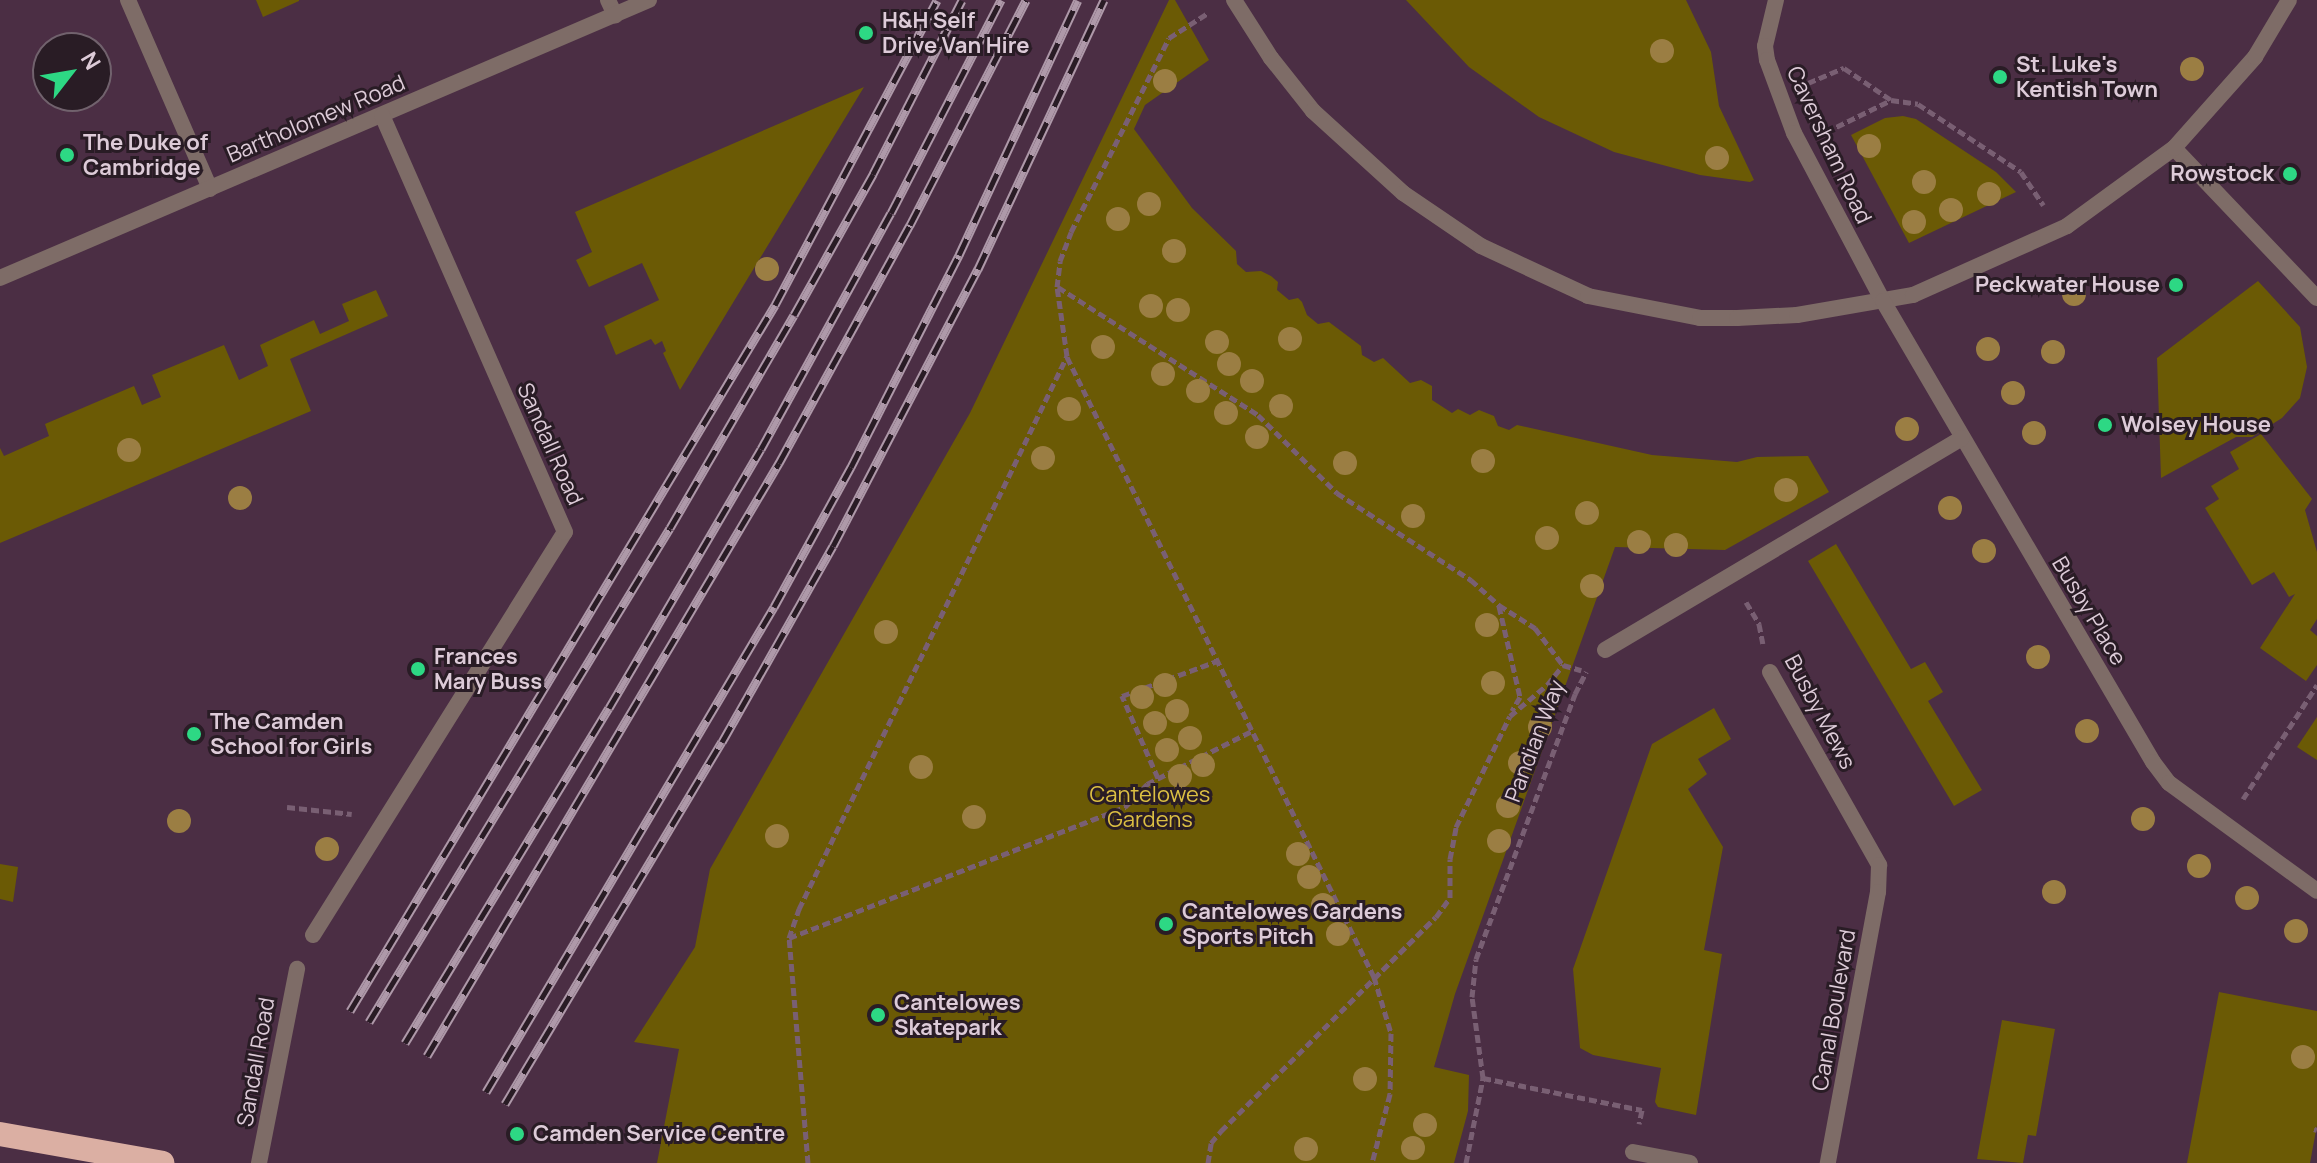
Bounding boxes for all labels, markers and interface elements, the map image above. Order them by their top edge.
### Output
place label: H&H Self Drive Van Hire [882,7,1030,58]
marker: H&H Self Drive Van Hire [857,24,875,42]
north arrow [32,32,112,112]
text: N [74,46,108,75]
place label: St. Luke's Kentish Town [2016,51,2158,102]
street label: Caversham Road [1781,62,1877,228]
marker: St. Luke's Kentish Town [1991,68,2009,86]
street label: Bartholomew Road [223,70,409,168]
place label: The Duke of Cambridge [83,129,208,180]
marker: The Duke of Cambridge [58,146,76,164]
place label: Rowstock [2170,161,2274,187]
marker: Rowstock [2281,165,2299,183]
place label: Peckwater House [1975,272,2160,298]
marker: Peckwater House [2167,276,2185,294]
street label: Sandall Road [511,379,589,509]
place label: Wolsey House [2121,412,2271,438]
marker: Wolsey House [2096,416,2114,434]
street label: Busby Place [2046,552,2132,670]
place label: Frances Mary Buss [434,643,542,694]
street label: Busby Mews [1779,650,1861,774]
marker: Frances Mary Buss [409,660,427,678]
street label: Pandian Way [1500,676,1570,806]
place label: The Camden School for Girls [210,708,372,760]
marker: The Camden School for Girls [185,725,203,743]
park label: Cantelowes Gardens [1090,781,1210,832]
place label: Cantelowes Gardens Sports Pitch [1182,898,1402,950]
marker: Cantelowes Gardens Sports Pitch [1157,915,1175,933]
street label: Canal Boulevard [1807,927,1861,1093]
place label: Cantelowes Skatepark [894,989,1021,1040]
street label: Sandall Road [232,995,280,1129]
marker: Cantelowes Skatepark [869,1006,887,1024]
place label: Camden Service Centre [533,1121,785,1147]
marker: Camden Service Centre [508,1125,526,1143]

